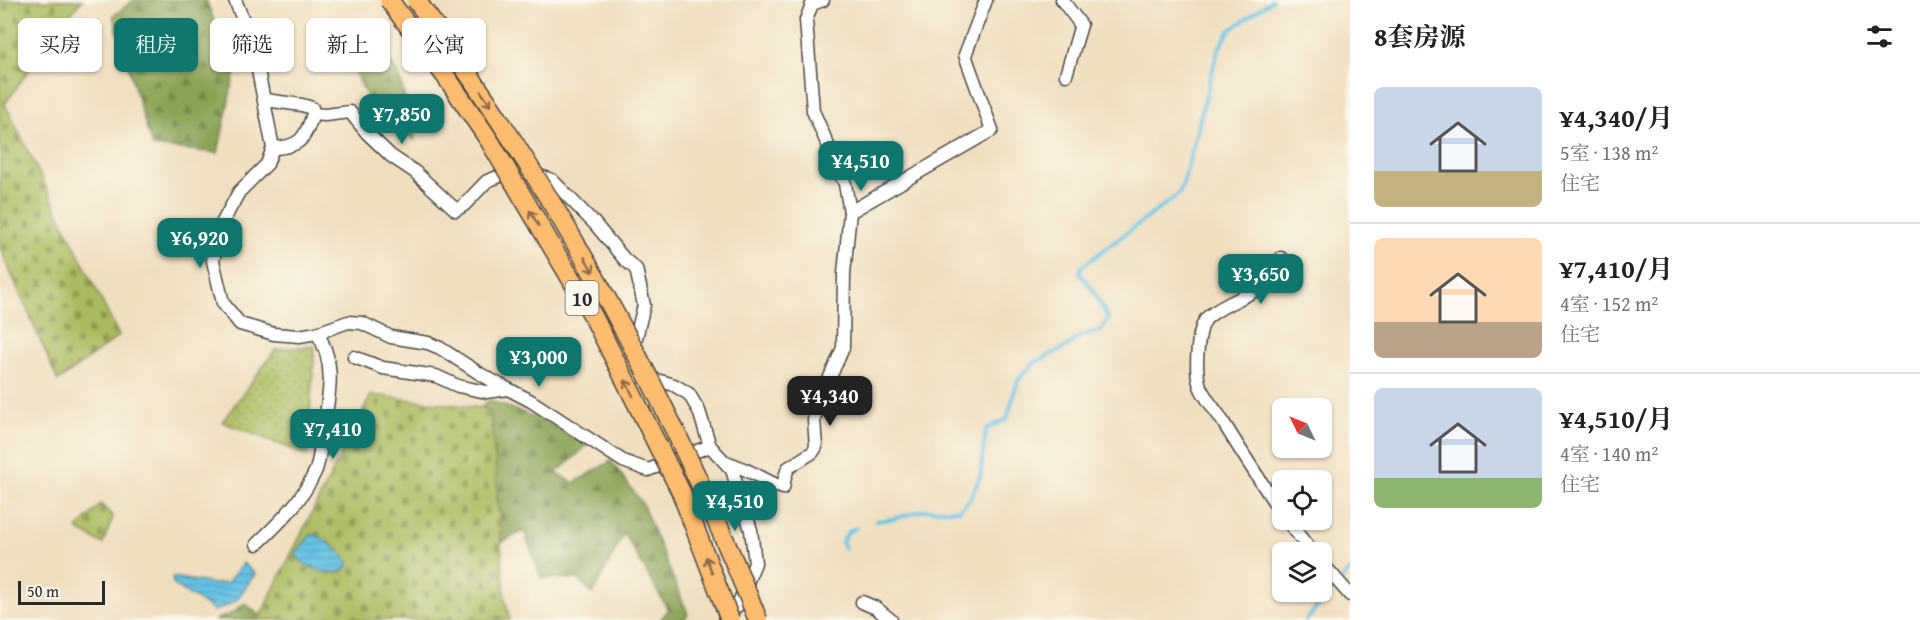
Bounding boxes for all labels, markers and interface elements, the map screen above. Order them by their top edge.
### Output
text: 8套房源 [1374,17,1465,56]
chip: 买房 [18,18,102,72]
chip: 租房 [114,18,198,72]
chip: 筛选 [210,18,294,72]
chip: 新上 [306,18,390,72]
chip: 公寓 [402,18,486,72]
icon: filters [1863,20,1896,53]
one-way arrow [480,90,492,107]
pin: ¥7,850 [353,94,451,145]
text: ¥4,340/月 [1560,98,1673,137]
text: ¥7,850 [373,99,431,128]
icon: home [1422,111,1494,183]
text: 5室 · 138 m² [1560,138,1658,167]
pin: ¥4,510 [812,141,910,192]
text: ¥4,510 [832,146,890,175]
text: 住宅 [1560,168,1600,197]
one-way arrow [528,210,540,227]
pin: ¥6,920 [151,218,249,269]
text: ¥6,920 [171,223,229,252]
text: ¥7,410/月 [1560,249,1673,288]
pin: ¥3,650 [1212,254,1310,305]
one-way arrow [583,256,595,273]
text: ¥3,650 [1232,259,1290,288]
icon: home [1422,262,1494,334]
road number: 10 [566,281,598,315]
text: 4室 · 152 m² [1560,289,1658,318]
text: 住宅 [1560,319,1600,348]
pin: ¥3,000 [490,337,588,388]
text: ¥3,000 [510,342,568,371]
pin: ¥4,340 [781,376,879,427]
one-way arrow [622,380,634,398]
text: ¥4,340 [801,381,859,410]
north arrow [1272,398,1332,458]
map controls [1272,398,1332,602]
text: ¥4,510/月 [1560,399,1673,438]
pin: ¥7,410 [284,409,382,460]
icon: home [1422,412,1494,484]
text: ¥7,410 [304,414,362,443]
text: 4室 · 140 m² [1560,439,1658,468]
text: 住宅 [1560,469,1600,498]
button: locate [1272,470,1332,530]
pin: ¥4,510 [686,481,784,532]
text: ¥4,510 [706,486,764,515]
button: layers [1272,542,1332,602]
one-way arrow [703,557,714,575]
scale bar [18,578,105,606]
text: 50 m [27,579,59,603]

